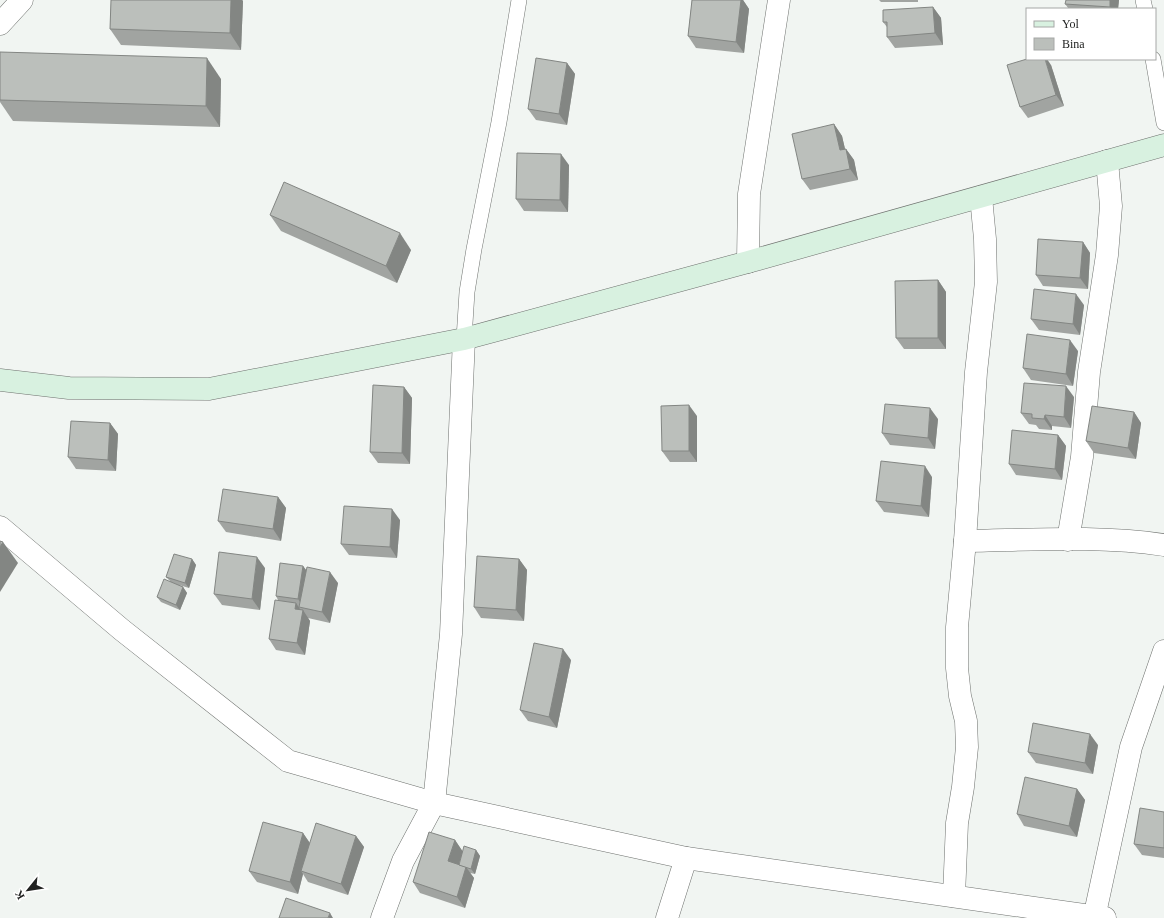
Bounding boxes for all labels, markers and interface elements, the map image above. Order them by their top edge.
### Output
legend [1026,8,1156,60]
text: Yol [1062,17,1079,31]
text: Bina [1062,37,1085,51]
north arrow [8,870,48,910]
text: K [12,888,27,902]

